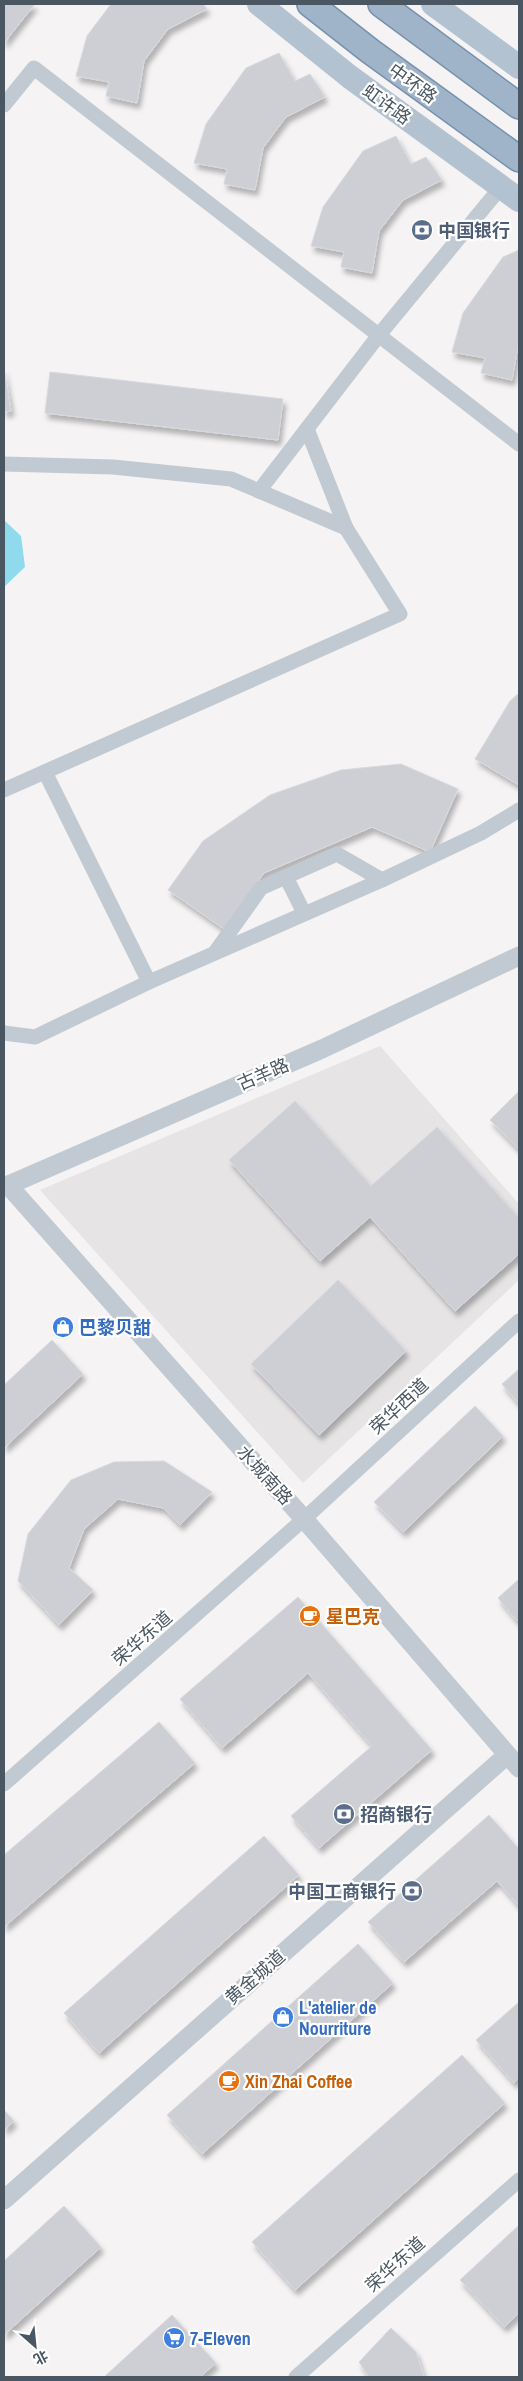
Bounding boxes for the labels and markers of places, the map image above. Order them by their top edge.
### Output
bank icon: 中国银行 [410,218,434,242]
place label: 中国银行 [438,218,510,243]
shop icon: 巴黎贝甜 [51,1315,75,1339]
place label: 巴黎贝甜 [79,1315,151,1340]
cafe icon: 星巴克 [298,1604,322,1628]
place label: 星巴克 [326,1604,380,1629]
bank icon: 招商银行 [332,1802,356,1826]
place label: 招商银行 [360,1802,432,1827]
place label: 中国工商银行 [288,1879,396,1904]
bank icon: 中国工商银行 [400,1879,424,1903]
place label: L'atelier de Nourriture [299,1995,376,2041]
shop icon: L'atelier de Nourriture [271,2005,295,2029]
cafe icon: Xin Zhai Coffee [217,2069,241,2093]
place label: Xin Zhai Coffee [245,2069,352,2094]
supermarket icon: 7-Eleven [162,2326,186,2350]
place label: 7-Eleven [190,2326,251,2351]

